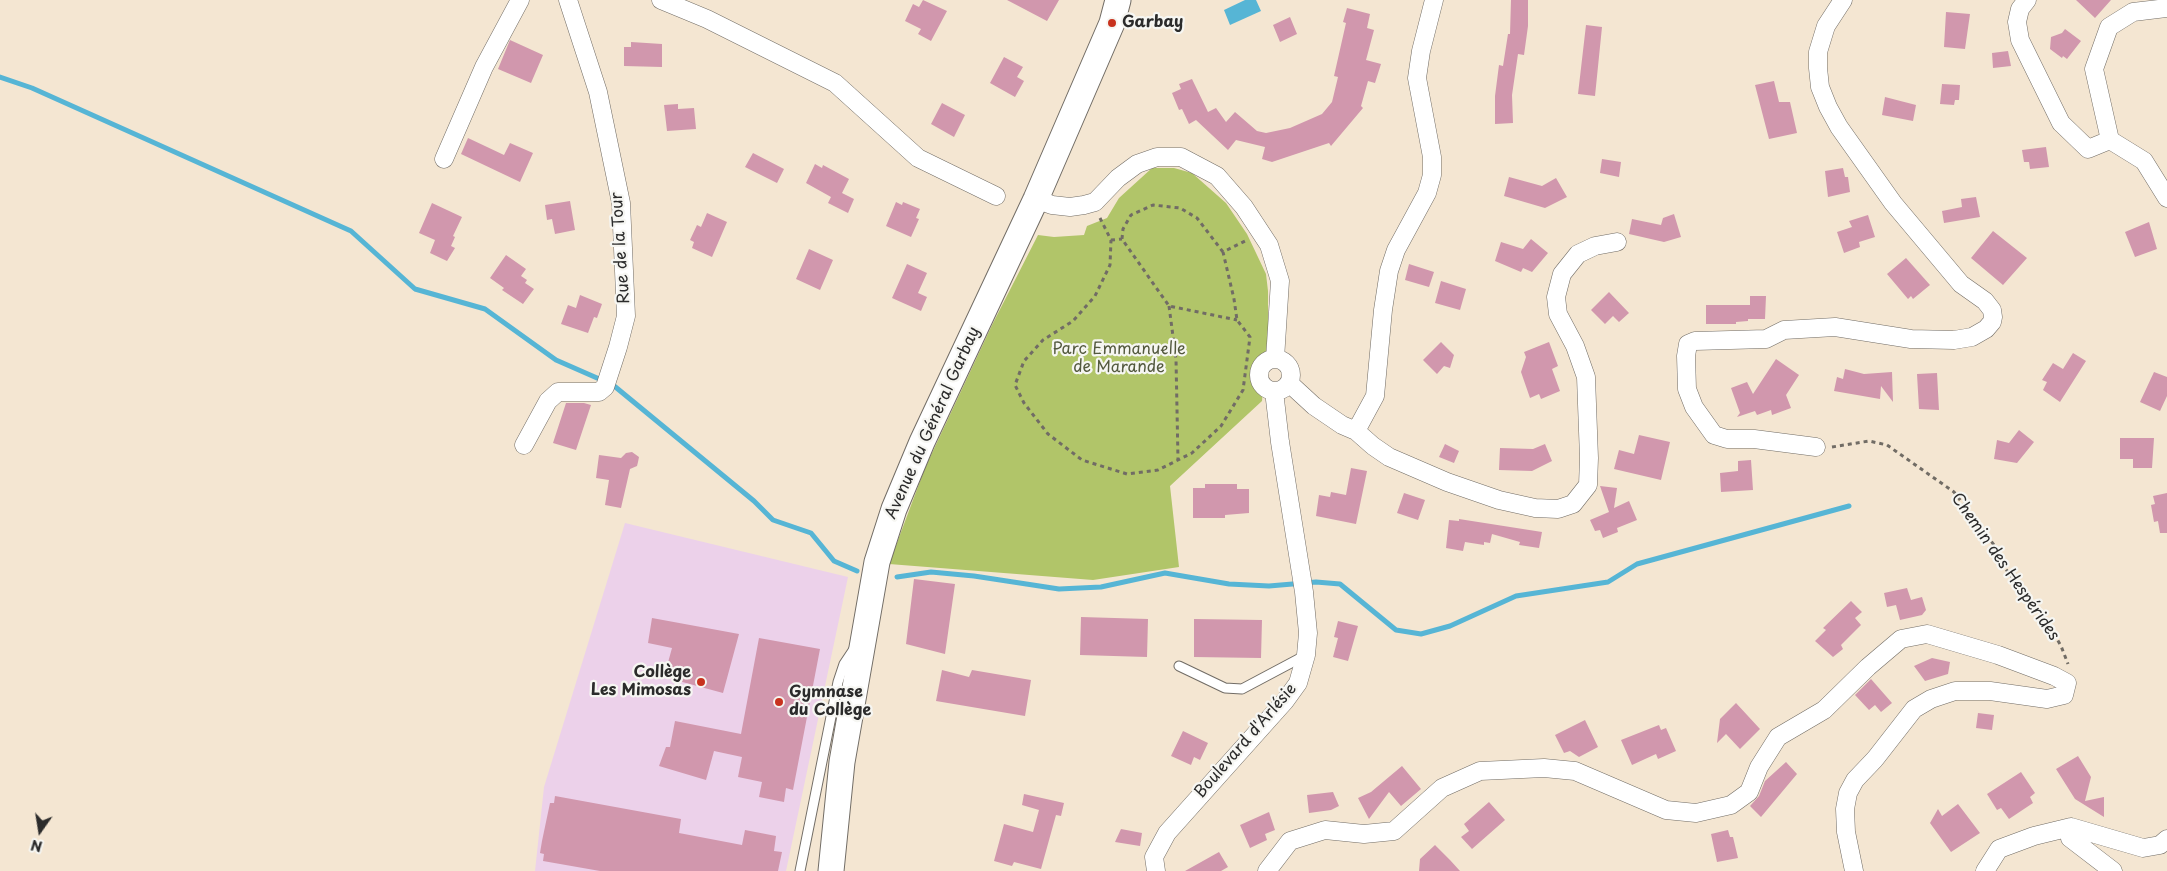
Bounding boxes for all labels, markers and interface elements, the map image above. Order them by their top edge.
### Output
place label: Garbay [1122,13,1183,33]
marker: Garbay [1106,17,1118,29]
street label: Rue de la Tour [608,191,634,305]
street label: Avenue du Général Garbay [882,324,984,522]
park label: Parc Emmanuelle de Marande [1052,340,1186,378]
street label: Chemin des Hespérides [1947,490,2063,644]
place label: Collège Les Mimosas [591,663,691,701]
marker: Collège Les Mimosas [695,676,707,688]
street label: Boulevard d'Arlésie [1191,680,1301,802]
place label: Gymnase du Collège [789,683,871,721]
marker: Gymnase du Collège [773,696,785,708]
north arrow [15,806,65,856]
text: N [29,835,44,858]

